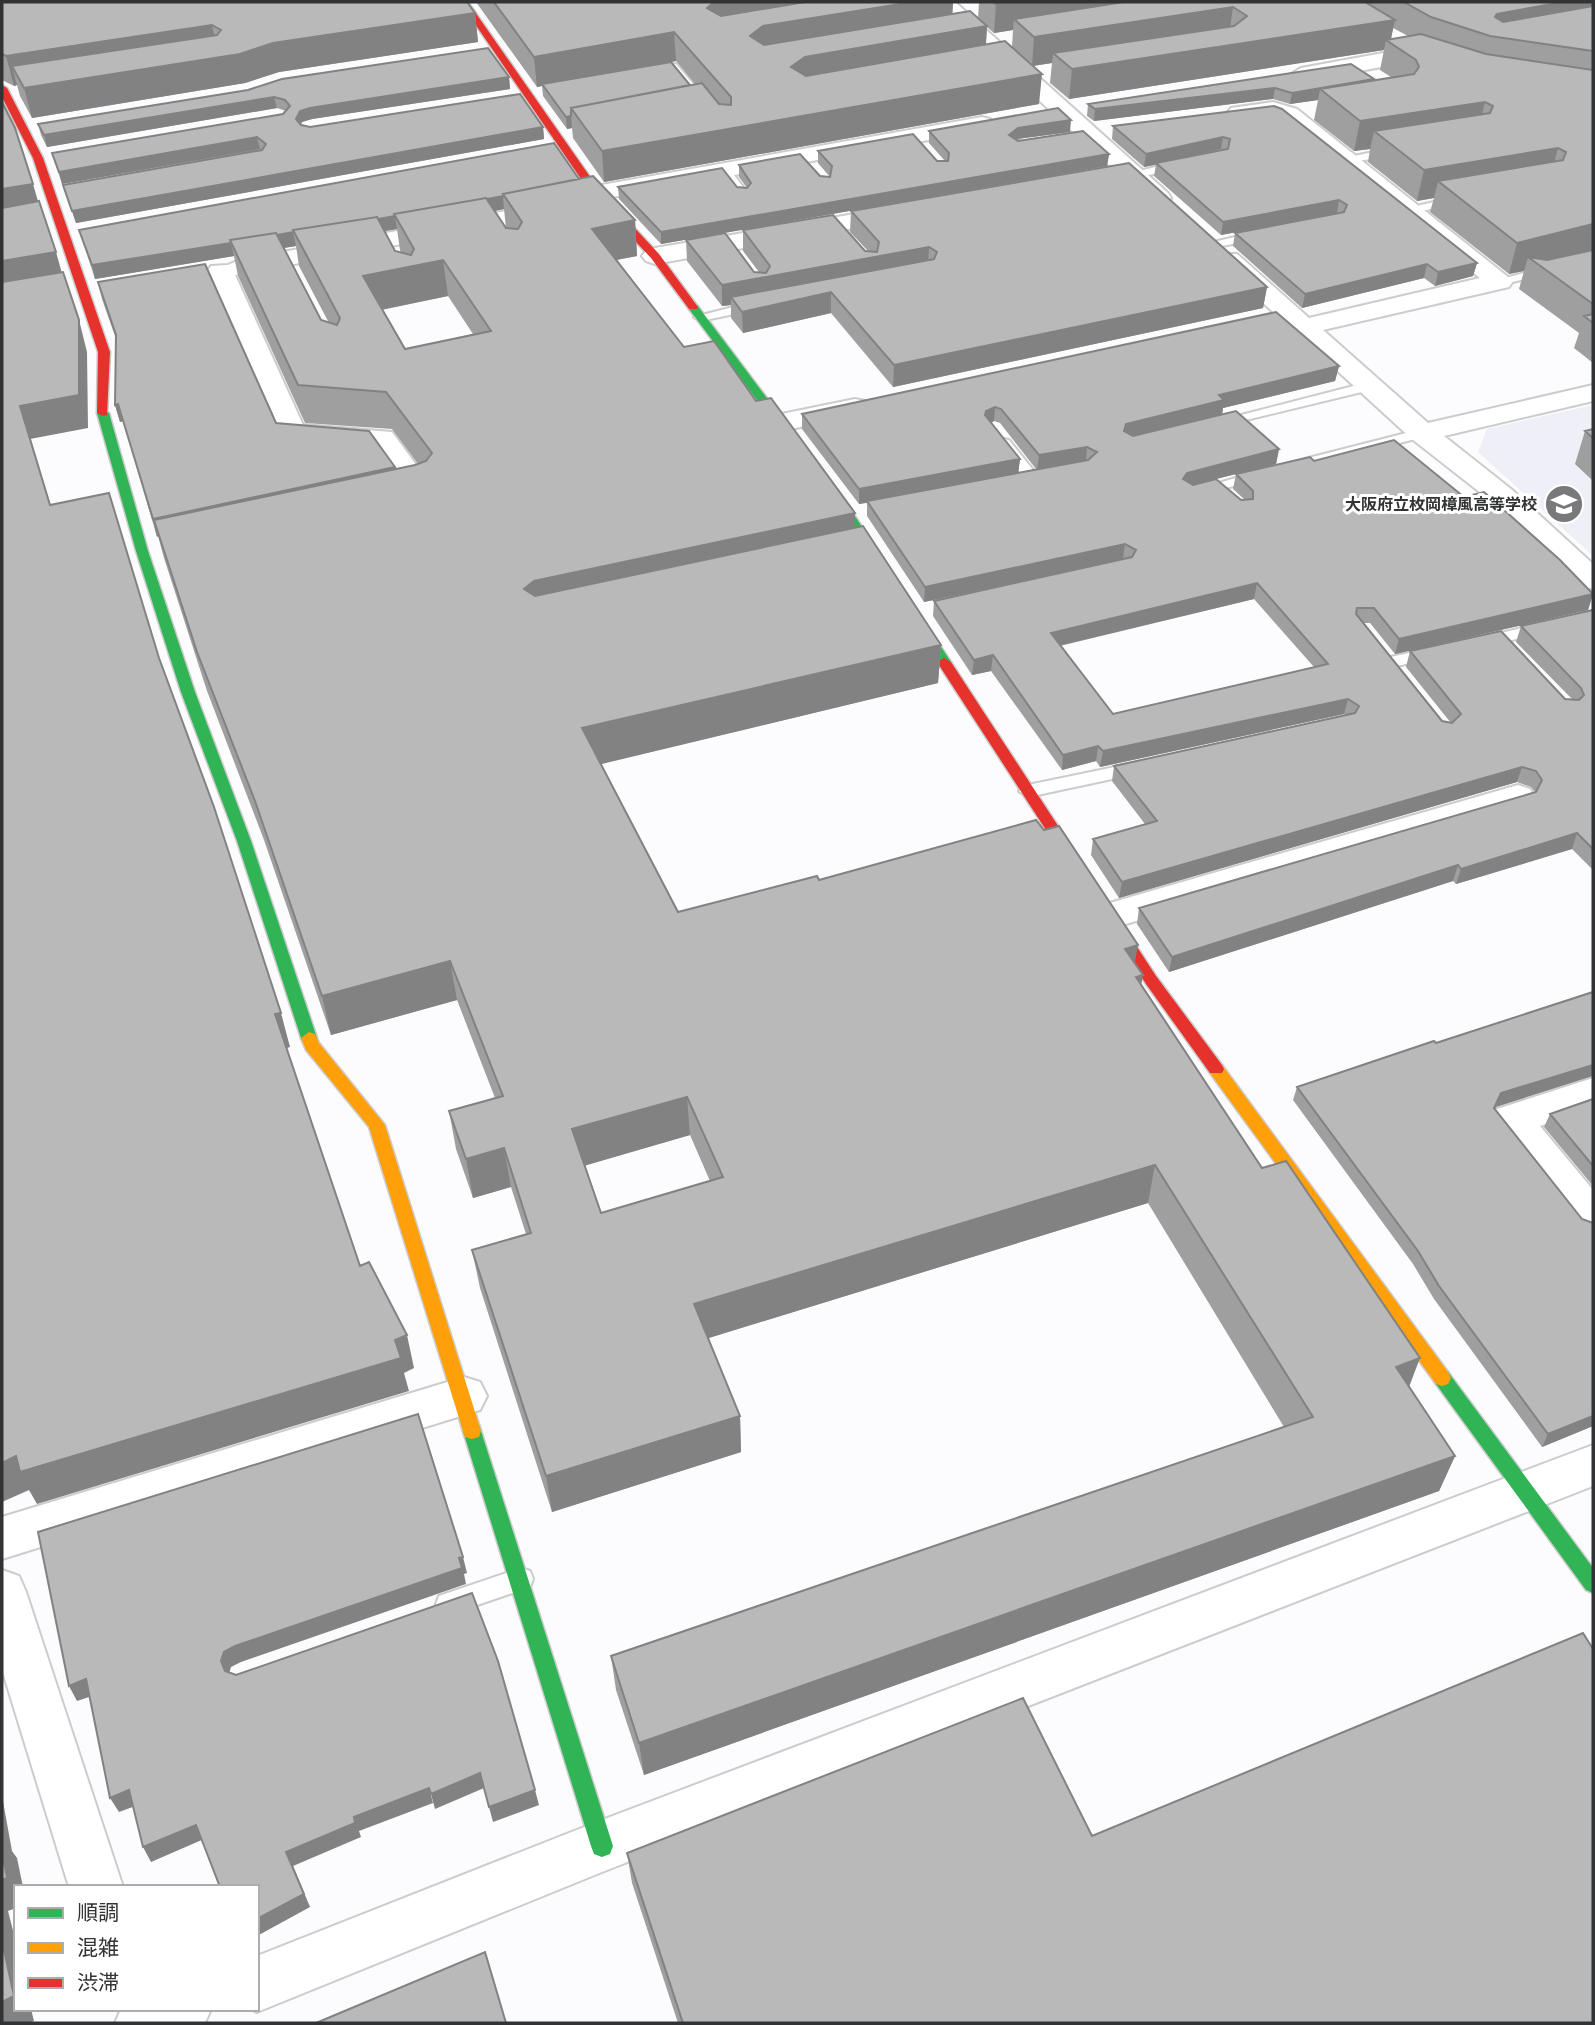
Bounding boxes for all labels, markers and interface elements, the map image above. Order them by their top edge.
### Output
school or university icon: 大阪府立枚岡樟風高等学校 [1543,483,1585,525]
place label: 大阪府立枚岡樟風高等学校 [1345,494,1537,514]
legend [14,1885,259,2011]
text: 順調 [77,1899,119,1926]
text: 混雑 [77,1934,119,1961]
text: 渋滞 [77,1969,119,1996]

